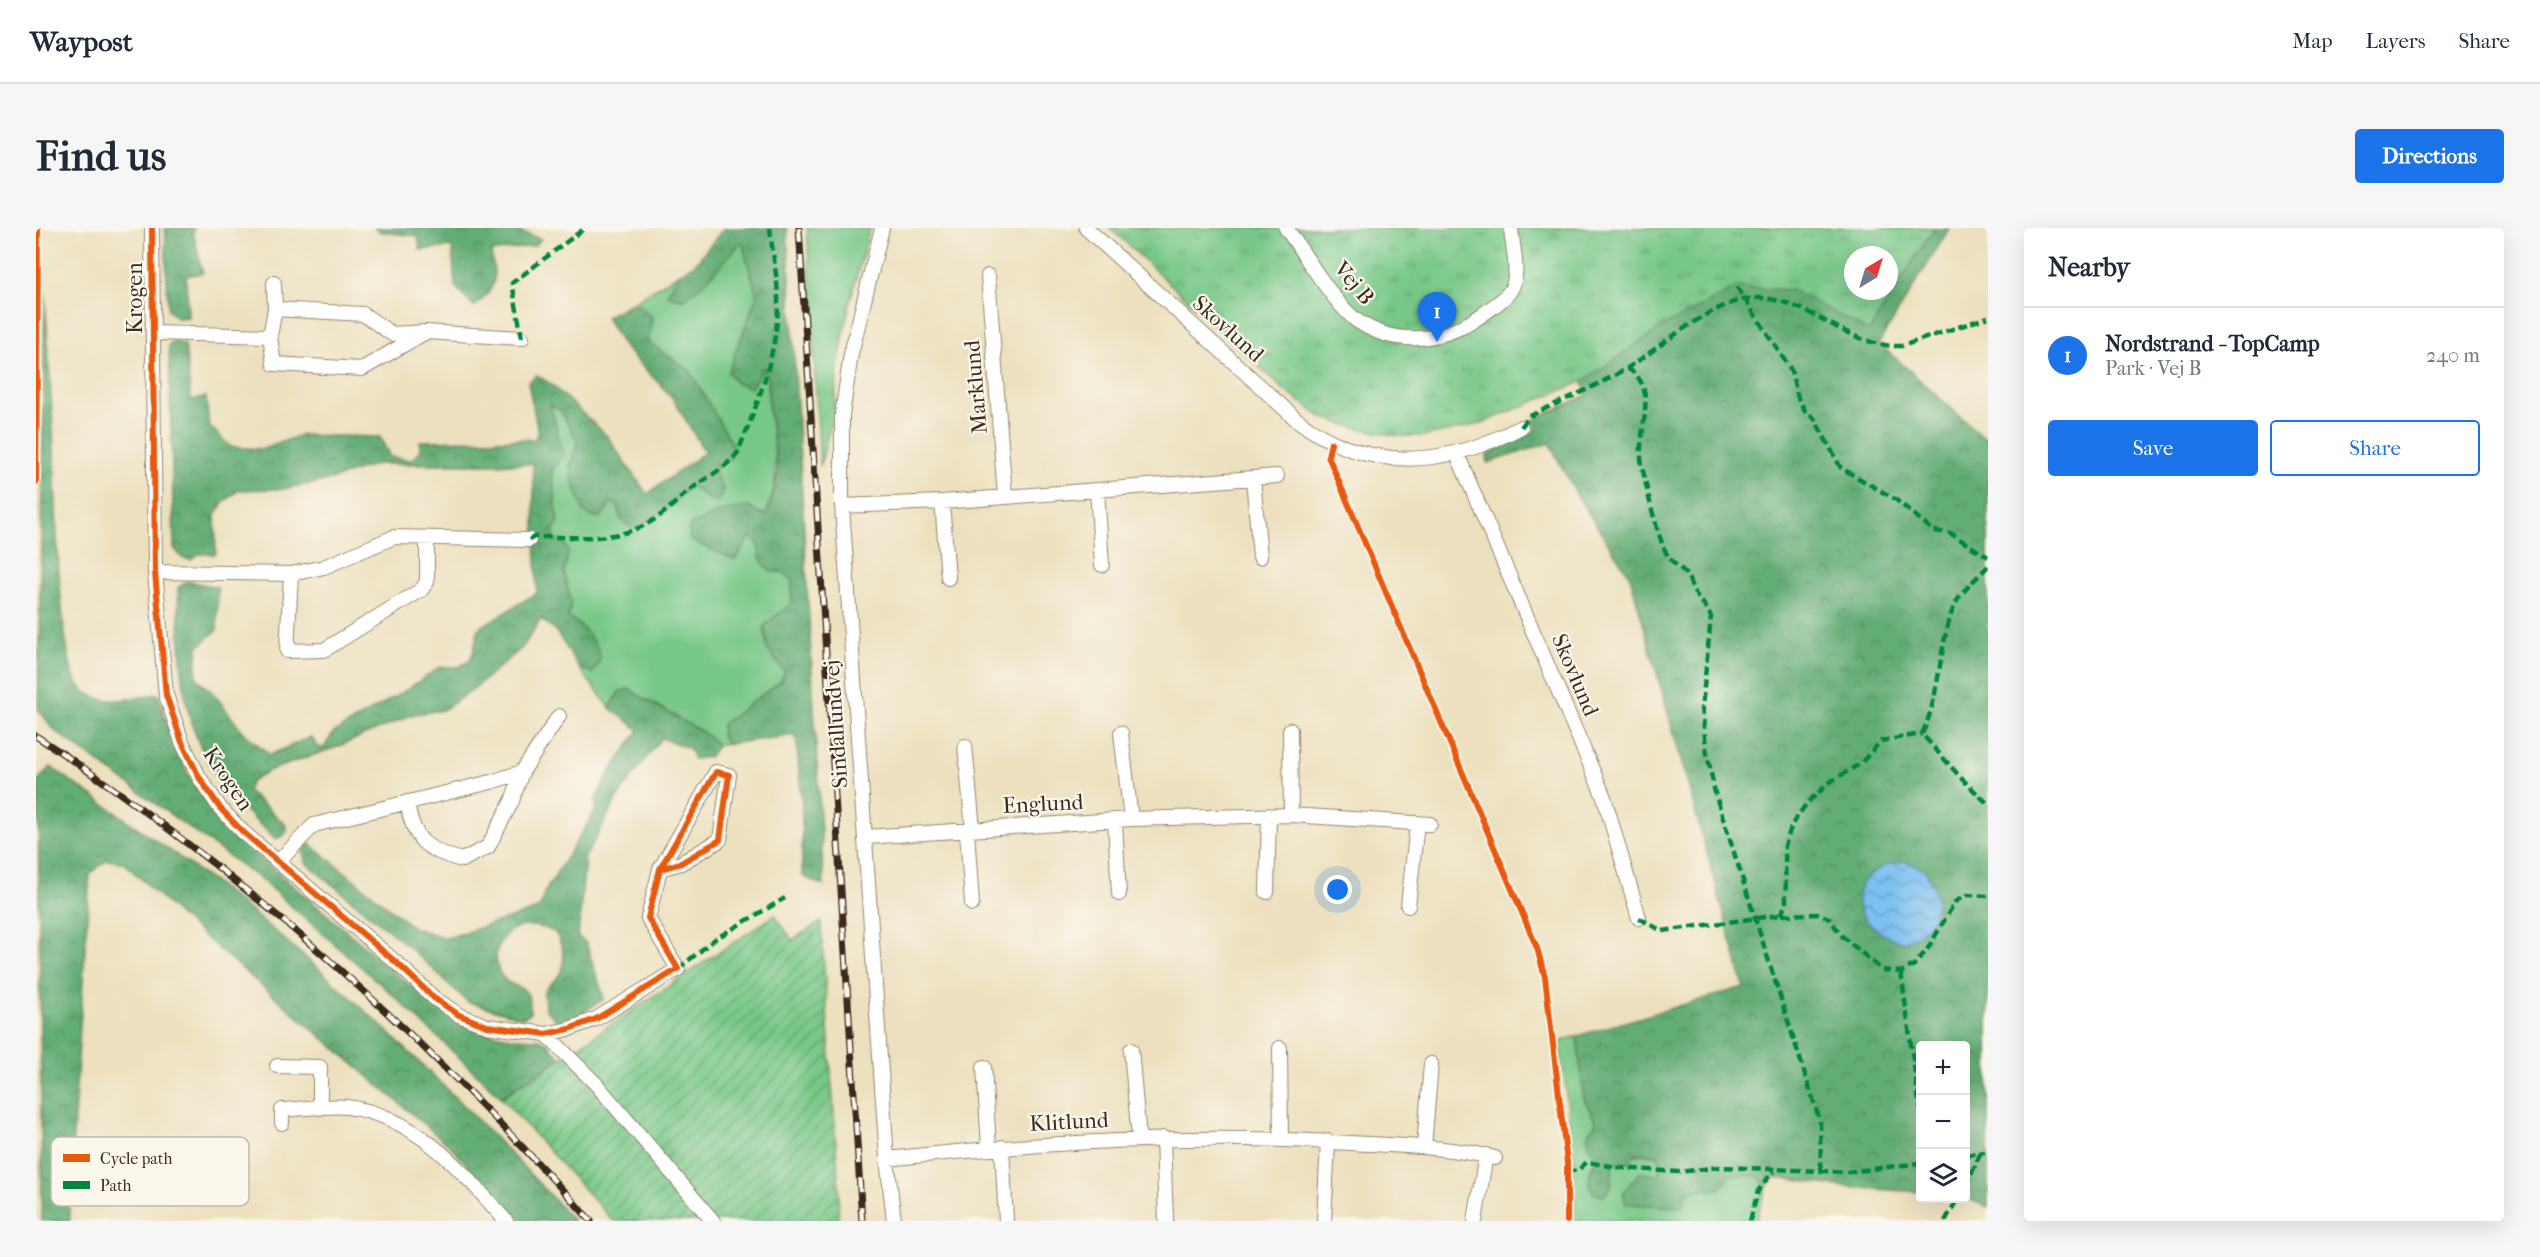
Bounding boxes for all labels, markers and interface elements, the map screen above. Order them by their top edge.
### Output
text: Waypost [30,25,133,58]
text: Map [2292,29,2333,53]
text: Layers [2366,29,2425,53]
text: Share [2458,29,2510,53]
button: Directions [2355,129,2504,183]
text: Find us [36,132,166,181]
north arrow [1844,246,1898,300]
text: Nearby [2048,252,2130,283]
street label: Vej B [1328,255,1380,310]
street label: Krogen [122,262,148,334]
street label: Skovlund [1187,290,1270,368]
pin: 1 [1418,292,1456,342]
text: Nordstrand - TopCamp [2105,331,2320,357]
street label: Marklund [959,338,993,435]
text: 1 [2064,344,2071,367]
text: 240 m [2426,344,2480,367]
text: Park · Vej B [2105,357,2202,380]
button: Save [2048,420,2258,476]
button: Share [2270,420,2480,476]
street label: Skovlund [1546,630,1604,721]
street label: Sindallundvej [819,659,853,789]
street label: Krogen [197,742,259,816]
street label: Englund [1002,789,1085,819]
your location [1323,875,1352,904]
map controls [1916,1041,1970,1203]
button: + [1916,1041,1970,1095]
button: − [1916,1095,1970,1149]
street label: Klitlund [1029,1107,1110,1137]
legend [51,1137,249,1206]
text: Cycle path [100,1149,172,1168]
button: layers [1916,1149,1970,1203]
text: Path [100,1176,132,1195]

